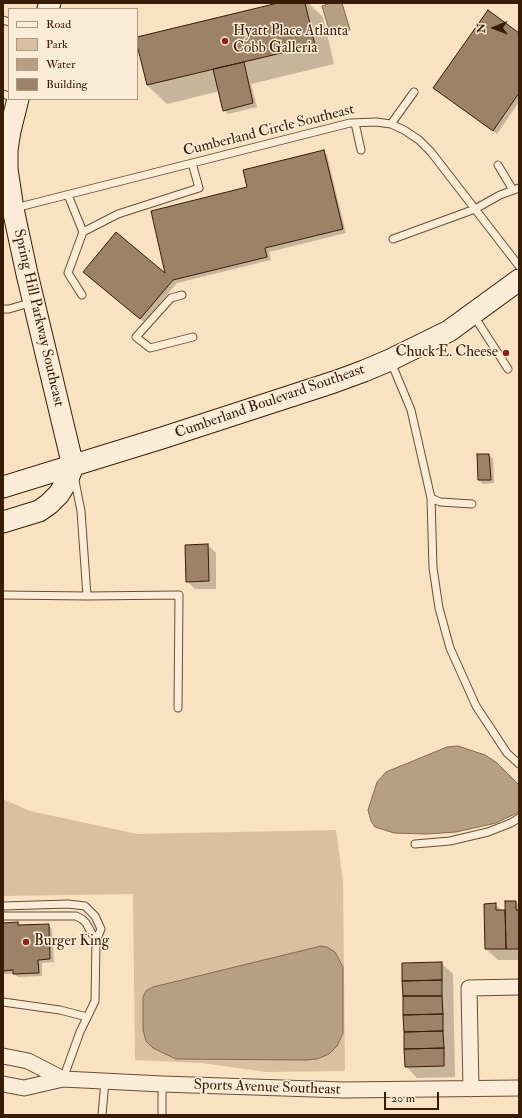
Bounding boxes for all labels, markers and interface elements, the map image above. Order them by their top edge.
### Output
legend [8,8,138,100]
north arrow [474,8,514,48]
text: Road [46,17,71,32]
place label: Hyatt Place Atlanta Cobb Galleria [233,23,348,58]
text: N [475,23,488,33]
marker: Hyatt Place Atlanta Cobb Galleria [220,36,230,46]
text: Park [46,37,68,52]
text: Water [46,57,75,72]
text: Building [46,77,87,92]
street label: Cumberland Circle Southeast [182,101,356,161]
street label: Spring Hill Parkway Southeast [9,228,67,408]
place label: Chuck E. Cheese [395,344,498,362]
marker: Chuck E. Cheese [501,348,511,358]
street label: Cumberland Boulevard Southeast [173,361,367,443]
place label: Burger King [34,933,109,951]
marker: Burger King [21,937,31,947]
street label: Sports Avenue Southeast [193,1076,341,1100]
scale bar [386,1084,441,1110]
text: 20 m [391,1091,415,1106]

